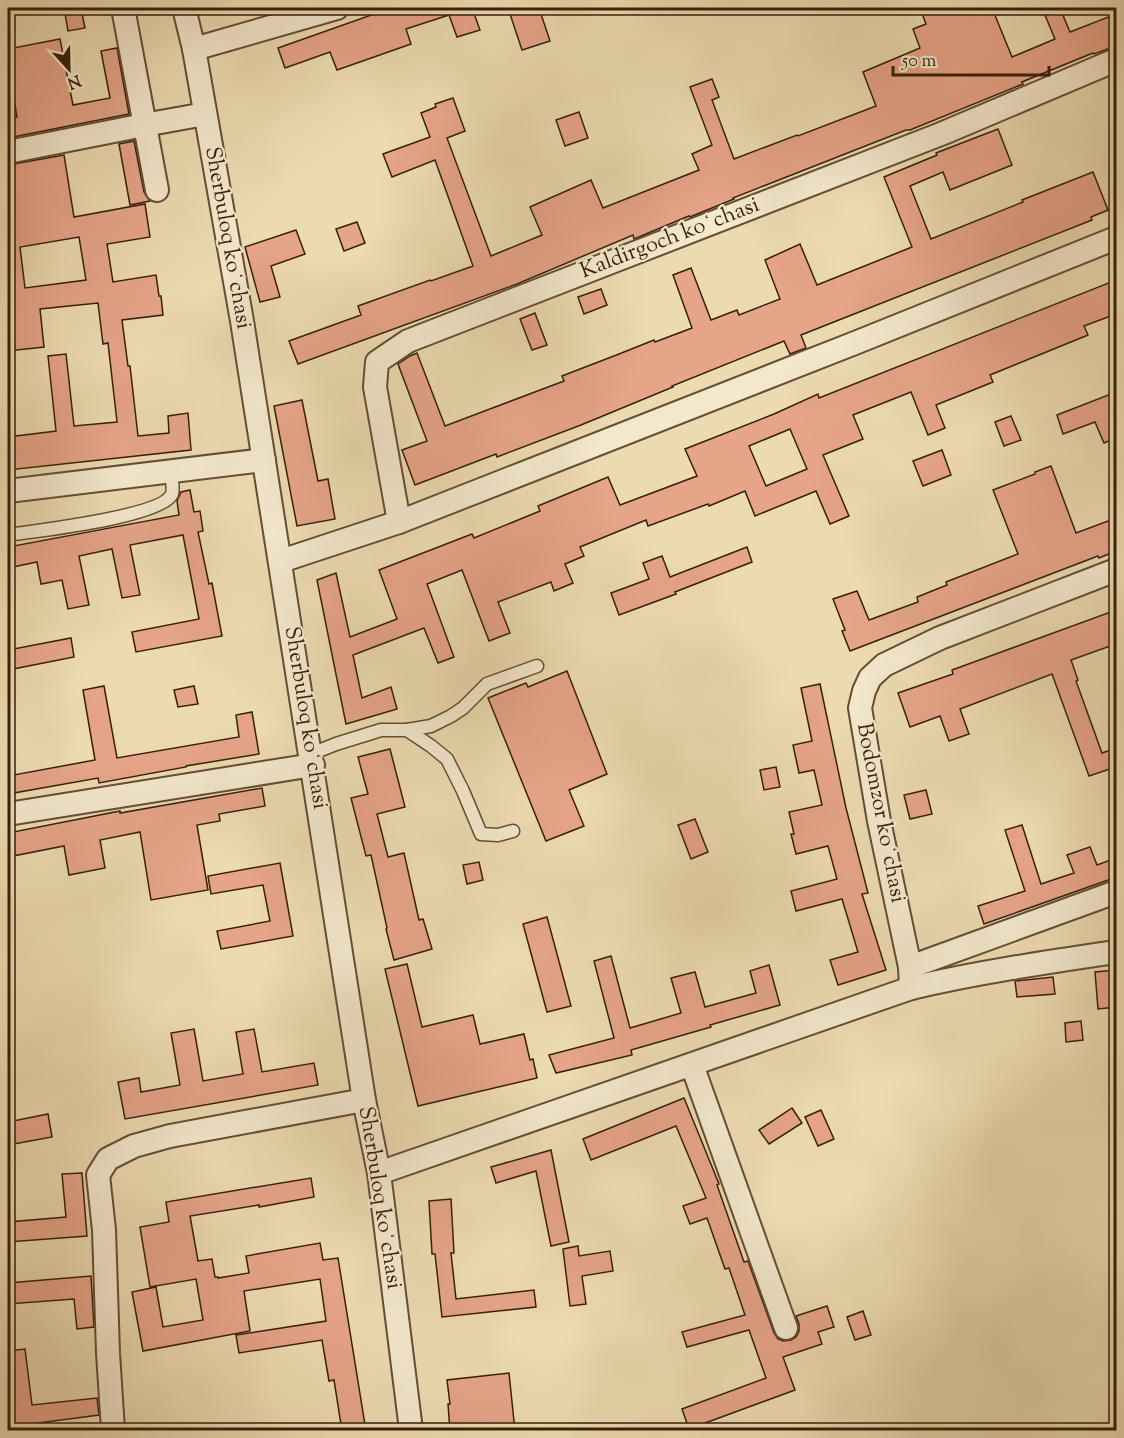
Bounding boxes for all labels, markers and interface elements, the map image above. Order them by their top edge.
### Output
north arrow [39,39,99,99]
scale bar [893,39,1049,77]
text: 50 m [901,49,937,75]
text: N [63,68,84,94]
street label: Sherbuloq koʻchasi [195,144,259,332]
street label: Kaldirgoch koʻchasi [576,190,764,288]
street label: Sherbuloq koʻchasi [275,624,335,812]
street label: Bodomzor koʻchasi [847,720,913,906]
street label: Sherbuloq koʻchasi [349,1104,409,1292]

